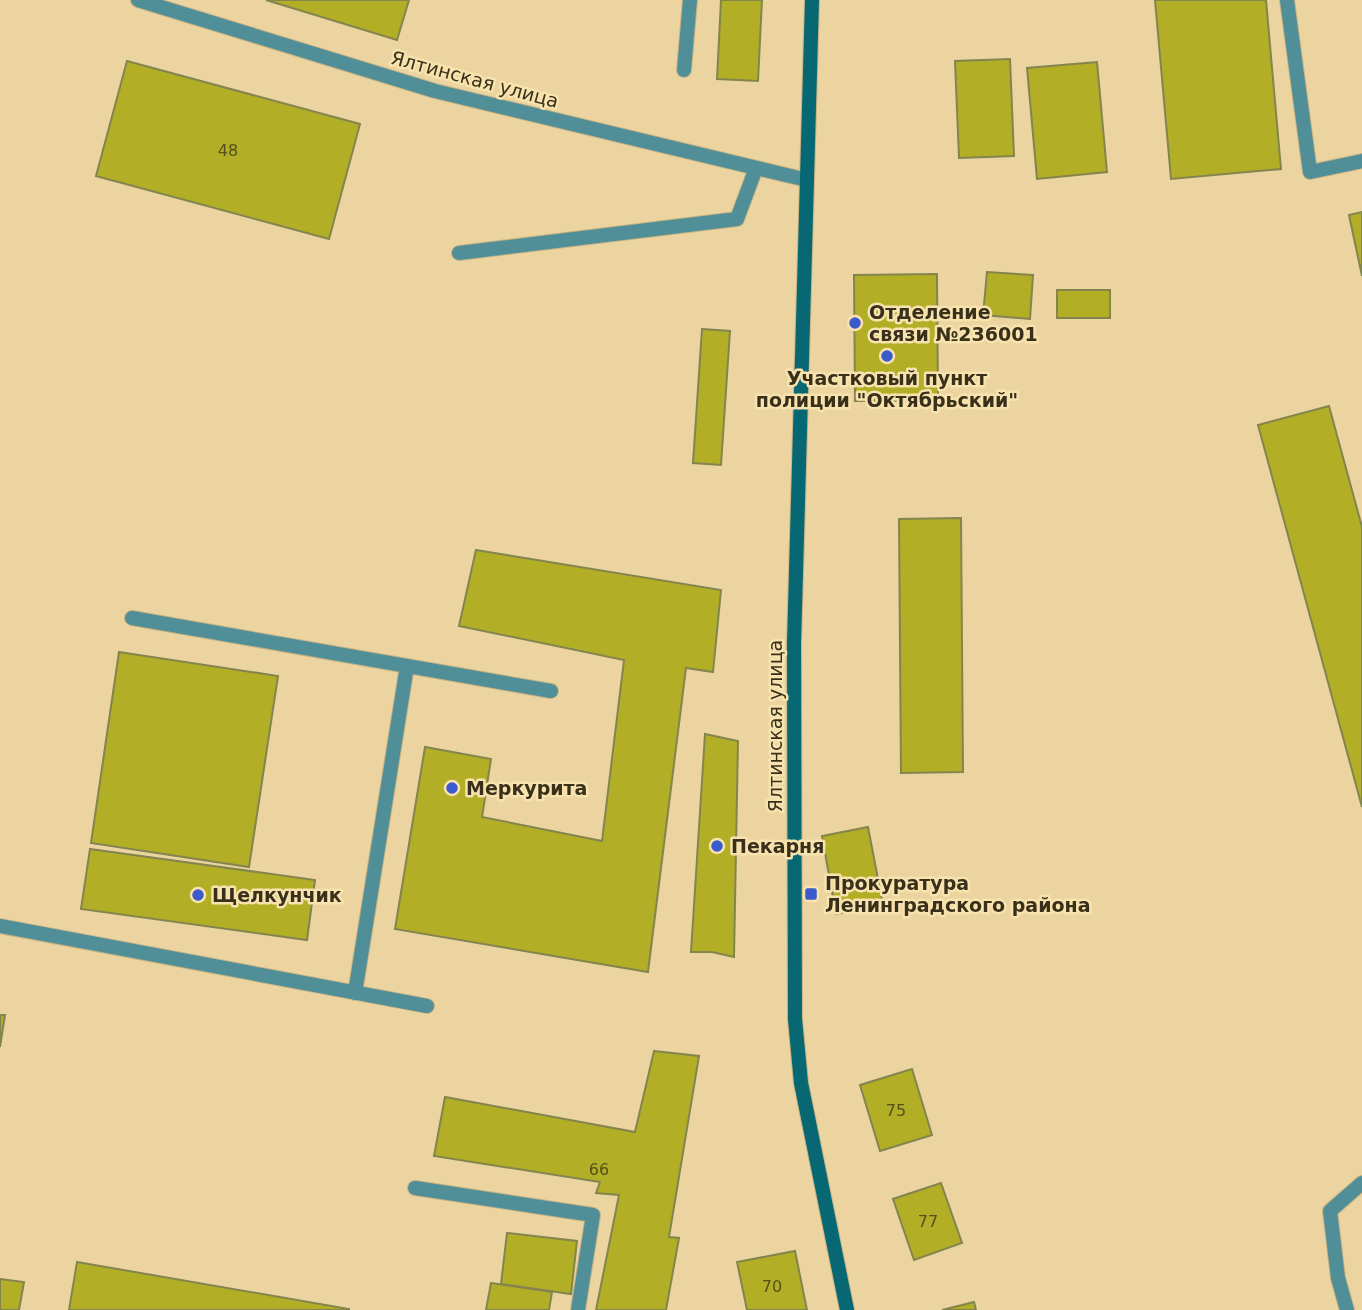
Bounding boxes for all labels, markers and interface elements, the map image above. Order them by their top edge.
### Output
street label: Ялтинская улица [389,46,561,112]
house number: 48 [218,141,238,160]
place label: Отделение связи №236001 [869,301,1038,345]
marker: Отделение связи №236001 [847,315,863,331]
marker: Участковый пункт полиции "Октябрьский" [879,348,895,364]
place label: Участковый пункт полиции "Октябрьский" [756,367,1018,411]
street label: Ялтинская улица [764,640,786,812]
place label: Меркурита [466,777,587,799]
marker: Меркурита [444,780,460,796]
place label: Пекарня [731,835,824,857]
marker: Пекарня [709,838,725,854]
place label: Прокуратура Ленинградского района [825,872,1090,916]
place label: Щелкунчик [212,884,342,906]
marker: Прокуратура Ленинградского района [803,886,819,902]
marker: Щелкунчик [190,887,206,903]
house number: 75 [886,1101,906,1120]
house number: 66 [589,1160,609,1179]
house number: 77 [918,1212,938,1231]
house number: 70 [762,1277,782,1296]

